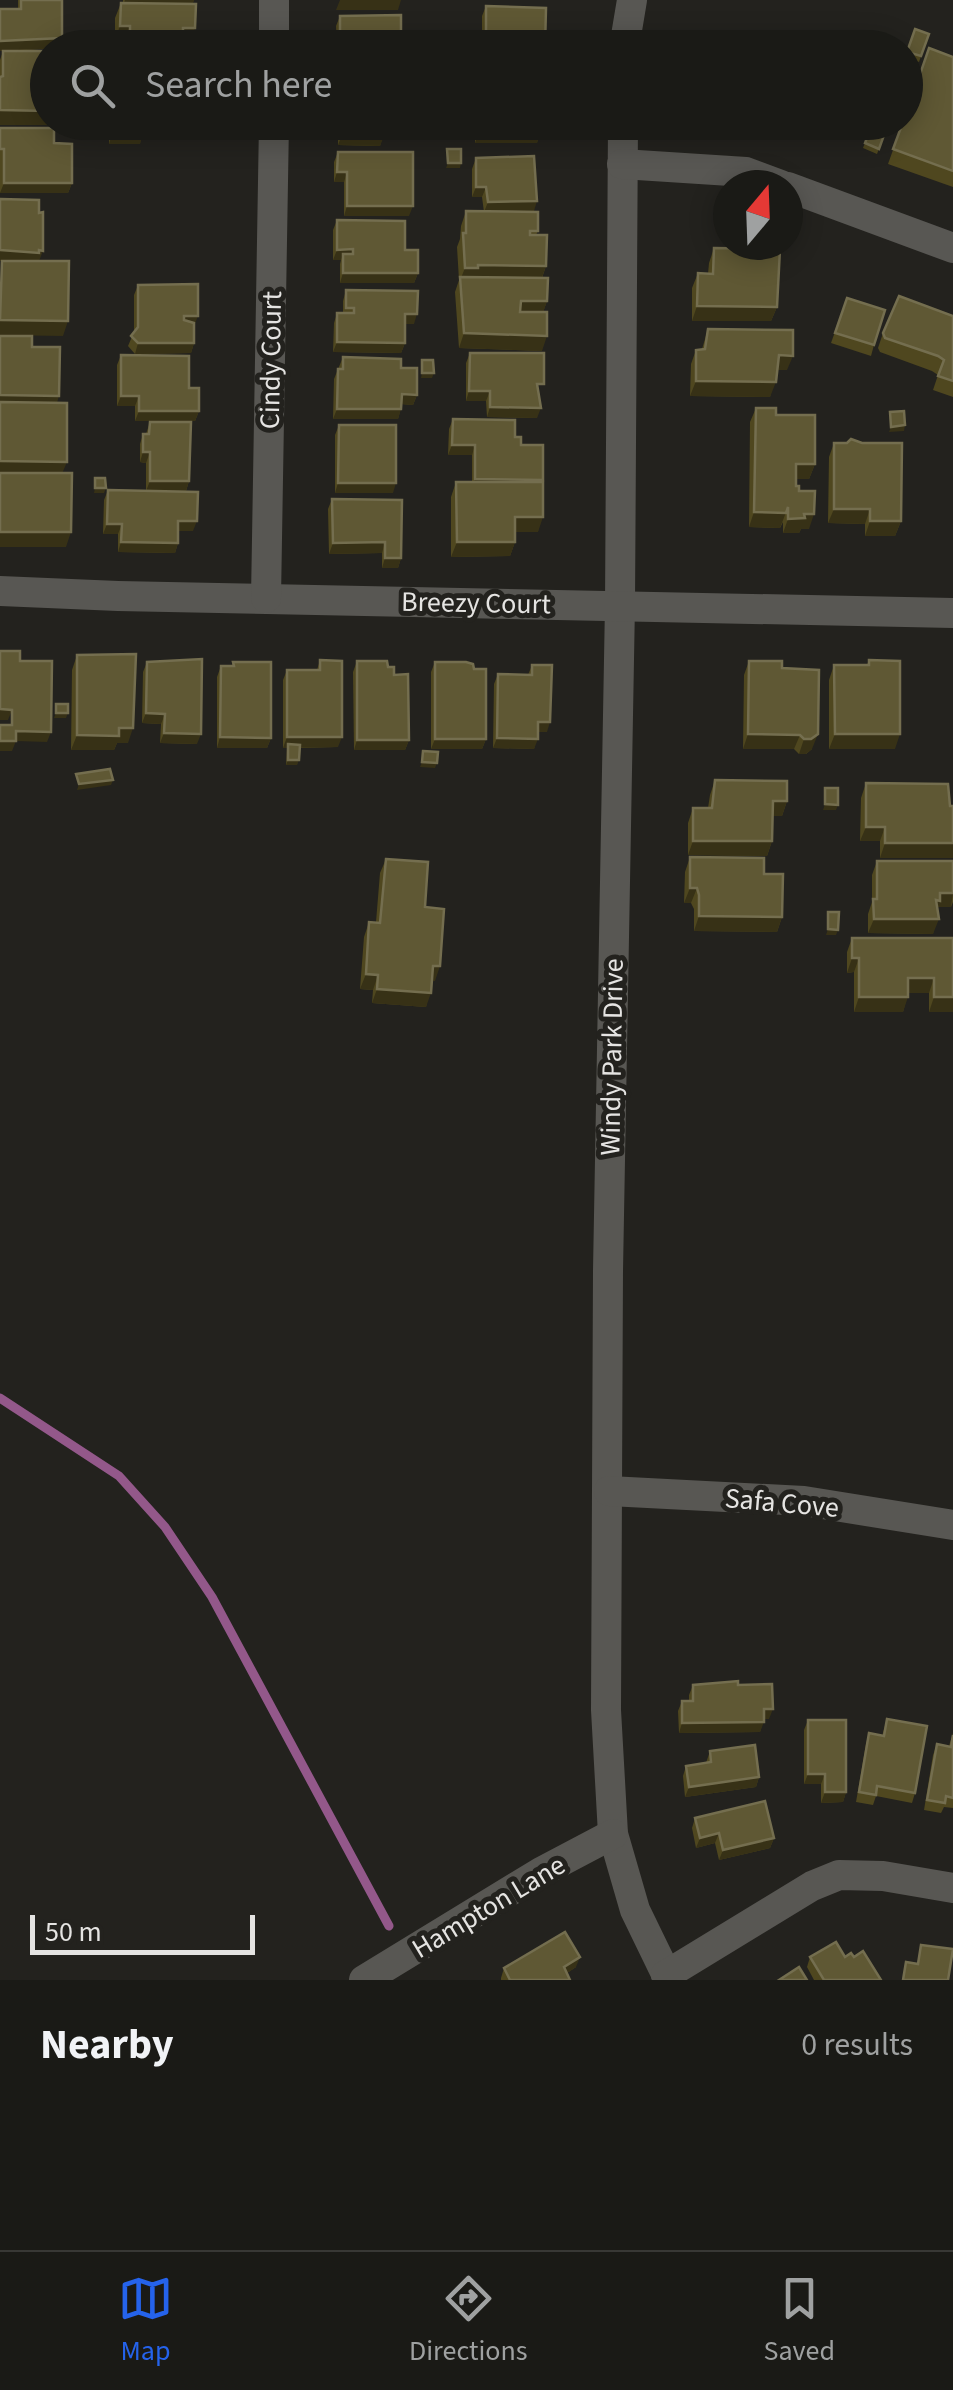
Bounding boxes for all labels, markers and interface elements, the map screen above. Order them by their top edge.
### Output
search box [30,30,923,140]
icon: search [65,58,120,113]
text: Search here [145,58,332,112]
north arrow [713,170,803,260]
street label: Cindy Court [250,290,292,429]
street label: Breezy Court [401,582,552,624]
street label: Windy Park Drive [590,958,634,1156]
street label: Safa Cove [723,1478,841,1528]
street label: Hampton Lane [404,1845,573,1968]
scale bar [30,1910,255,1954]
text: 50 m [45,1912,102,1952]
text: Nearby [40,2015,174,2075]
text: 0 results [801,2022,913,2068]
tab: Map [118,2271,173,2371]
tab: Directions [409,2271,528,2371]
tab: Saved [764,2271,835,2371]

